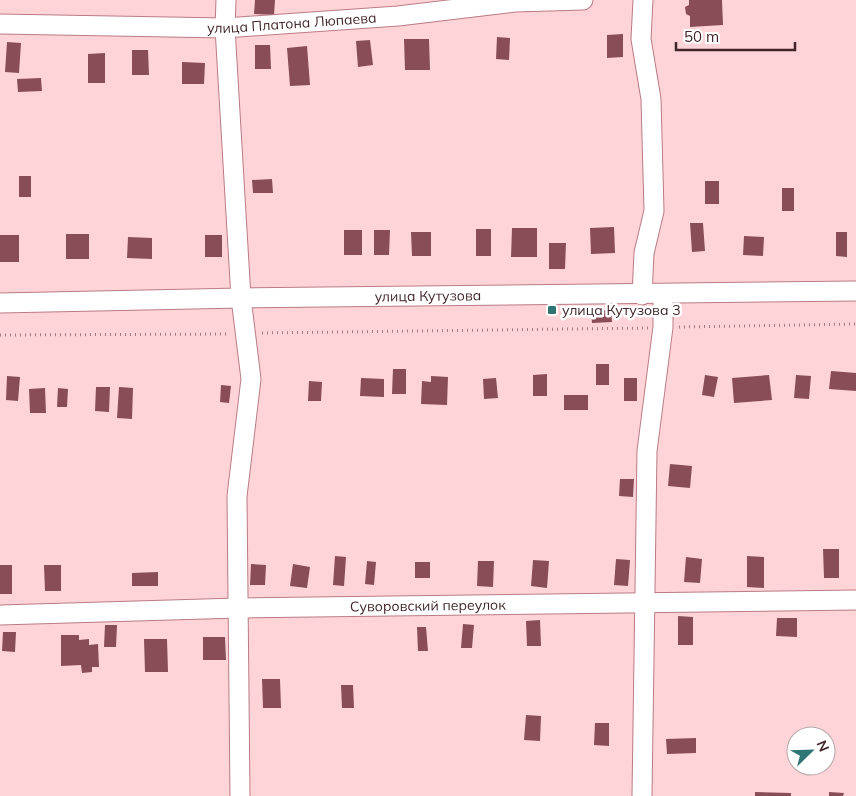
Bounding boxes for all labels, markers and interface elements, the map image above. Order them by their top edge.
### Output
street label: улица Платона Люпаева [207,9,377,37]
scale bar [676,20,795,52]
text: 50 m [684,27,719,46]
street label: улица Кутузова [375,286,481,305]
place label: улица Кутузова 3 [562,301,681,319]
marker: улица Кутузова 3 [546,304,558,316]
street label: Суворовский переулок [350,596,506,616]
north arrow [786,726,836,776]
text: N [813,738,833,754]

